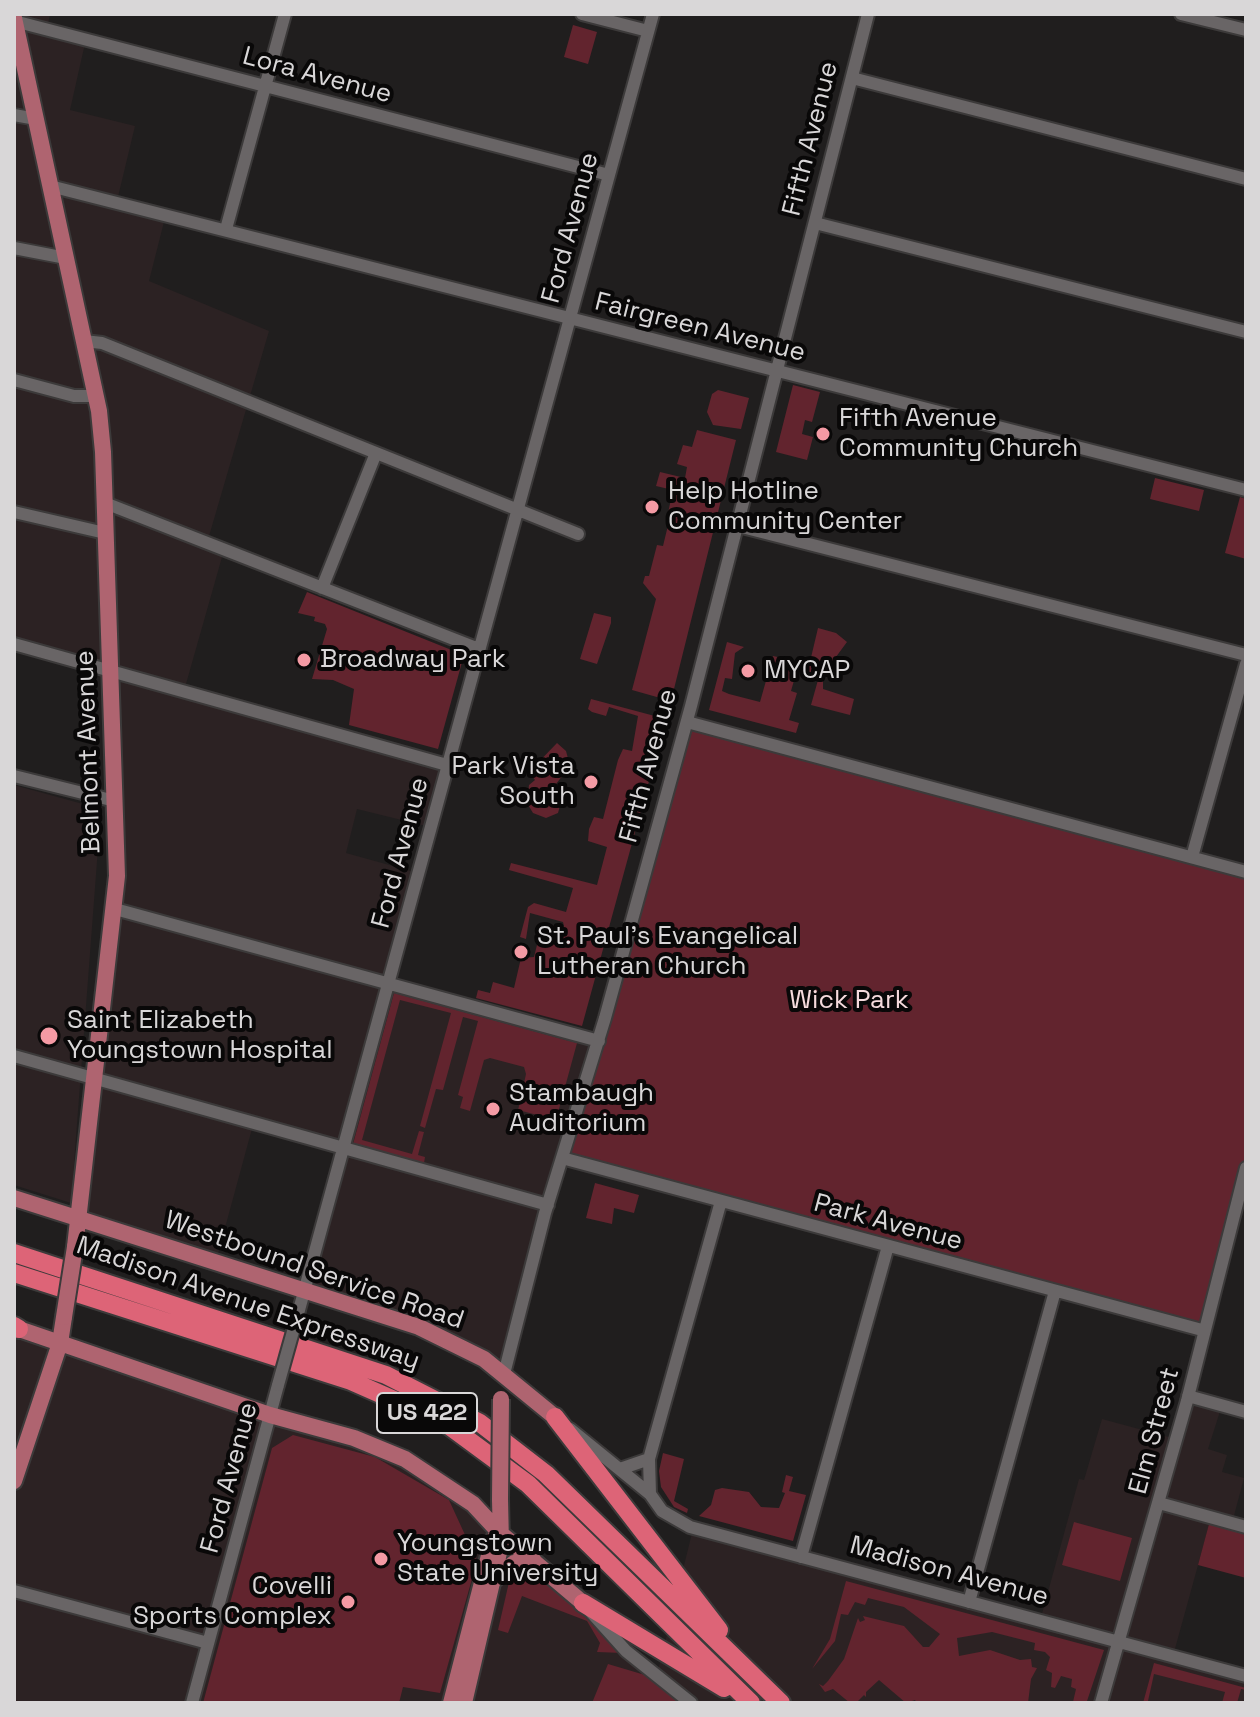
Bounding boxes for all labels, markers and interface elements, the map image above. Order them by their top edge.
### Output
street label: Lora Avenue [239,41,395,111]
street label: Fifth Avenue [777,59,845,219]
street label: Ford Avenue [536,149,606,307]
street label: Fairgreen Avenue [592,287,808,369]
place label: Fifth Avenue Community Church [839,403,1078,464]
marker: Fifth Avenue Community Church [814,425,832,443]
place label: Help Hotline Community Center [668,476,902,538]
marker: Help Hotline Community Center [643,498,661,516]
place label: Broadway Park [320,644,506,676]
street label: Belmont Avenue [70,650,108,854]
marker: Broadway Park [295,651,313,669]
place label: MYCAP [764,655,850,687]
marker: MYCAP [739,662,757,680]
street label: Fifth Avenue [614,686,684,846]
place label: Park Vista South [452,751,575,812]
marker: Park Vista South [582,773,600,791]
street label: Ford Avenue [366,774,436,932]
place label: St. Paul's Evangelical Lutheran Church [537,921,798,982]
marker: St. Paul's Evangelical Lutheran Church [512,943,530,961]
park label: Wick Park [789,985,909,1017]
place label: Saint Elizabeth Youngstown Hospital [67,1005,333,1066]
marker: Saint Elizabeth Youngstown Hospital [38,1025,60,1047]
place label: Stambaugh Auditorium [509,1078,654,1140]
marker: Stambaugh Auditorium [484,1100,502,1118]
street label: Park Avenue [810,1188,966,1258]
street label: Westbound Service Road [160,1205,468,1337]
street label: Madison Avenue Expressway [72,1230,424,1378]
street label: Elm Street [1123,1364,1187,1498]
road number: US 422 [377,1393,477,1433]
street label: Ford Avenue [195,1399,265,1557]
place label: Youngstown State University [397,1528,599,1590]
street label: Madison Avenue [846,1530,1052,1614]
marker: Youngstown State University [372,1550,390,1568]
place label: Covelli Sports Complex [133,1571,332,1632]
marker: Covelli Sports Complex [339,1593,357,1611]

